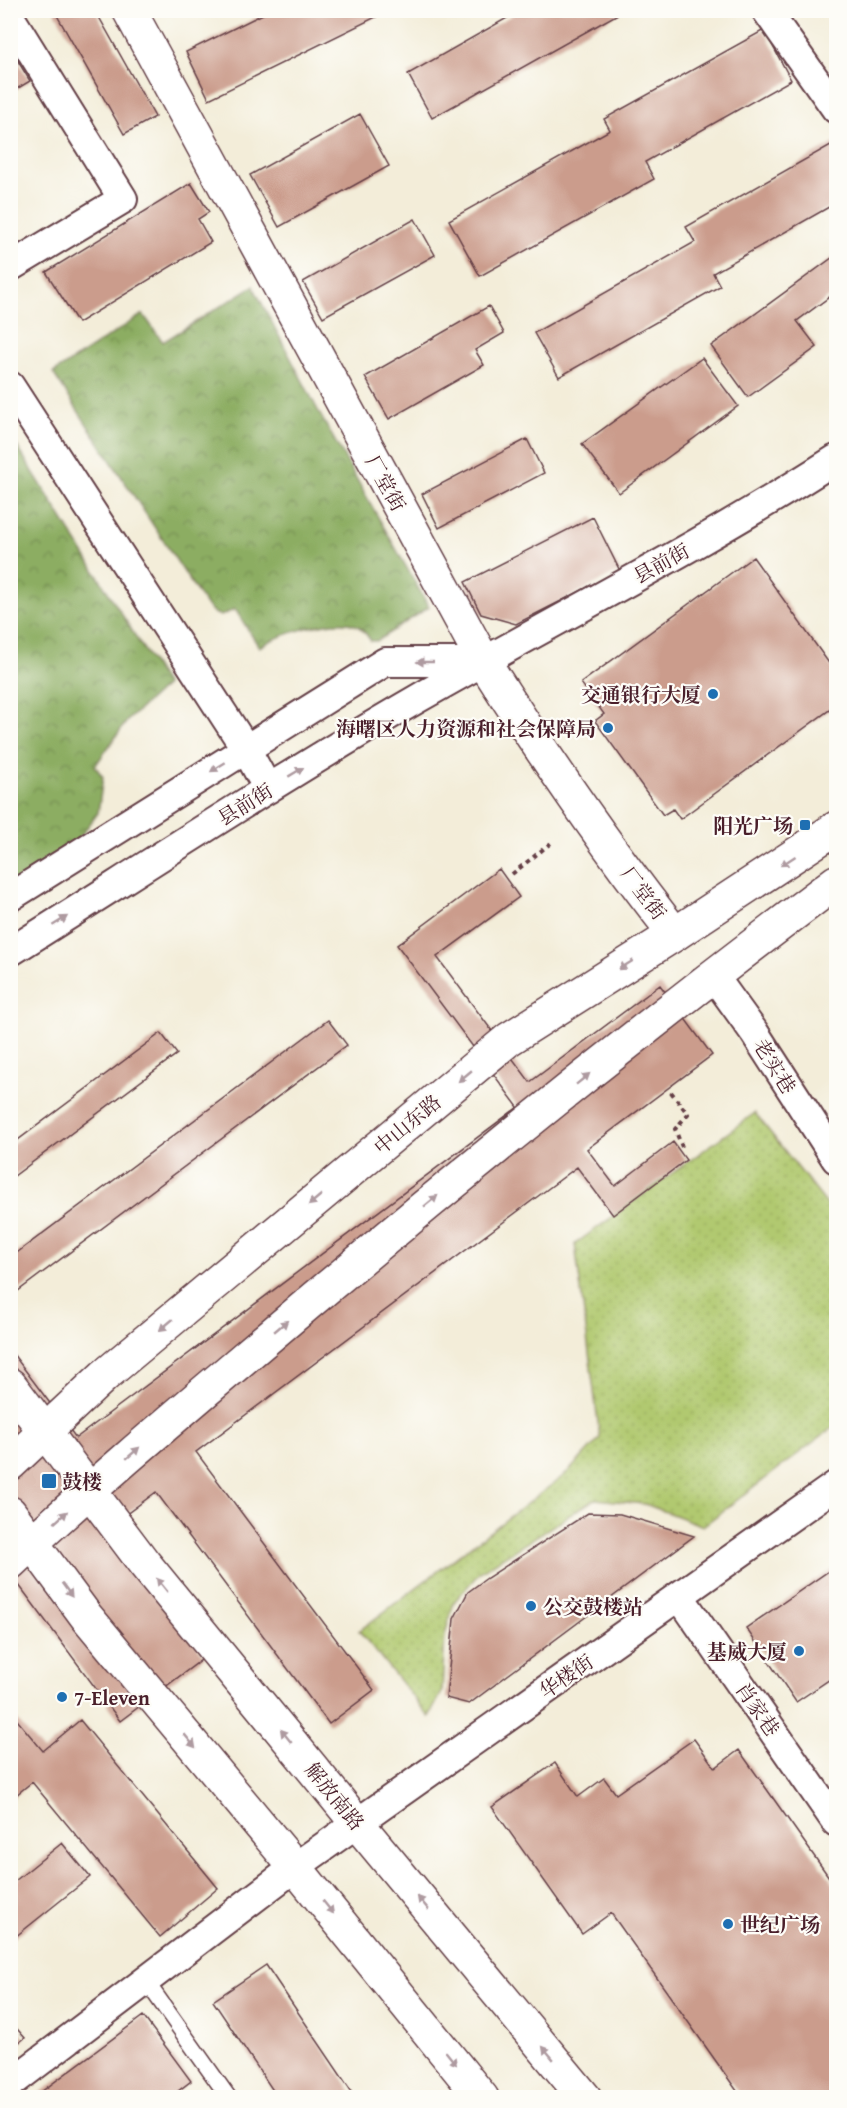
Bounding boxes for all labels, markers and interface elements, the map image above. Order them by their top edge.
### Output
street label: 厂堂街 [359,450,413,516]
street label: 县前街 [628,536,694,590]
one-way arrow [416,657,435,667]
place label: 交通银行大厦 [581,680,701,709]
marker: 交通银行大厦 [706,687,720,701]
place label: 海曙区人力资源和社会保障局 [336,714,596,743]
marker: 海曙区人力资源和社会保障局 [601,721,615,735]
one-way arrow [210,761,226,772]
one-way arrow [288,767,305,777]
street label: 县前街 [212,776,278,832]
place label: 阳光广场 [713,811,793,840]
marker: 阳光广场 [798,818,812,832]
one-way arrow [780,855,796,866]
street label: 厂堂街 [614,860,674,926]
one-way arrow [52,915,68,926]
one-way arrow [618,960,634,971]
street label: 老实巷 [747,1033,803,1099]
one-way arrow [458,1069,473,1082]
one-way arrow [575,1072,591,1085]
street label: 中山东路 [367,1087,447,1161]
one-way arrow [308,1194,323,1206]
one-way arrow [423,1195,438,1207]
one-way arrow [158,1318,173,1331]
one-way arrow [273,1320,289,1333]
one-way arrow [125,1447,140,1460]
place label: 鼓楼 [62,1467,102,1496]
marker: 鼓楼 [40,1472,58,1490]
one-way arrow [53,1510,68,1524]
one-way arrow [156,1577,169,1593]
one-way arrow [61,1581,73,1597]
place label: 公交鼓楼站 [543,1592,643,1621]
marker: 公交鼓楼站 [524,1599,538,1613]
place label: 基威大厦 [707,1637,787,1666]
marker: 基威大厦 [792,1644,806,1658]
street label: 华楼街 [533,1647,599,1705]
street label: 肖家巷 [729,1676,787,1742]
place label: 7-Eleven [74,1683,150,1712]
marker: 7-Eleven [55,1690,69,1704]
one-way arrow [279,1728,292,1744]
one-way arrow [183,1733,196,1748]
street label: 解放南路 [299,1756,371,1836]
one-way arrow [417,1896,430,1911]
one-way arrow [321,1899,334,1915]
place label: 世纪广场 [740,1910,820,1939]
marker: 世纪广场 [721,1917,735,1931]
one-way arrow [542,2045,555,2060]
one-way arrow [444,2051,456,2066]

